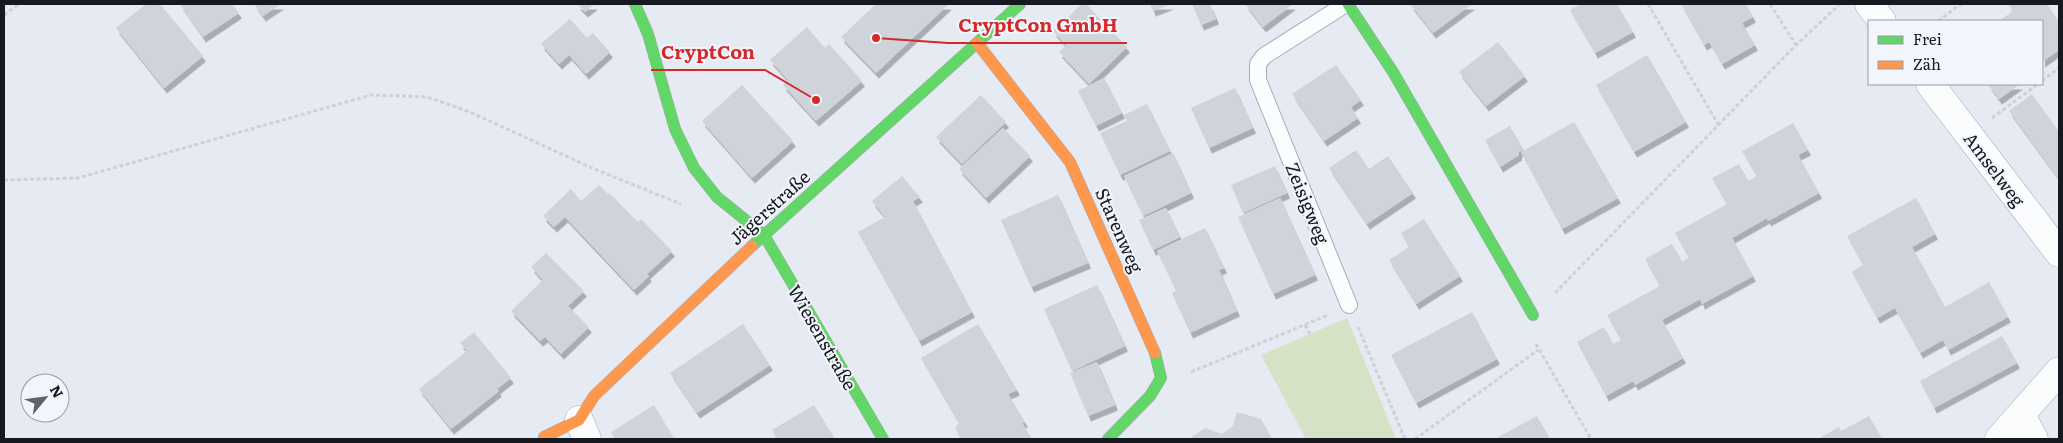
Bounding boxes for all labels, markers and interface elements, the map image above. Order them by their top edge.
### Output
callout: CryptCon GmbH [948,9,1127,43]
text: CryptCon GmbH [958,10,1118,38]
legend [1868,20,2043,85]
text: Frei [1913,27,1942,50]
callout: CryptCon [651,36,765,70]
text: CryptCon [661,37,755,65]
text: Zäh [1913,52,1941,75]
street label: Amselweg [1958,126,2033,213]
street label: Zeisigweg [1279,158,1337,249]
street label: Jägerstraße [722,163,816,251]
street label: Starenweg [1089,183,1151,278]
street label: Wiesenstraße [782,279,864,395]
north arrow [20,373,70,423]
text: N [46,381,69,401]

